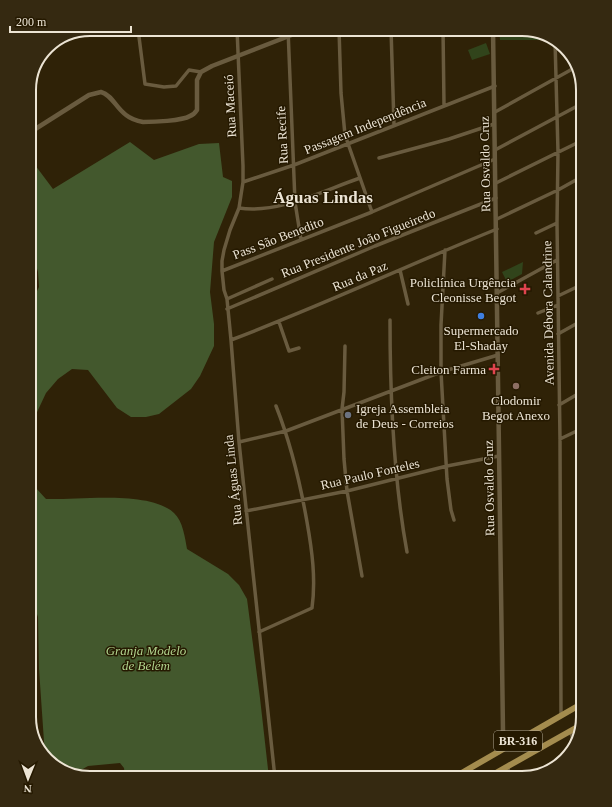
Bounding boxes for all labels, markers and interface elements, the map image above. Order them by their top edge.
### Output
scale bar [10,8,131,34]
text: 200 m [16,15,47,29]
street label: Rua Maceió [221,74,239,138]
street label: Passagem Independência [302,95,428,157]
street label: Rua Recife [273,105,291,164]
street label: Rua Osvaldo Cruz [477,116,493,212]
district label: Águas Lindas [273,188,373,207]
street label: Rua Presidente João Figueiredo [279,205,437,281]
street label: Pass São Benedito [230,214,326,262]
street label: Avenida Débora Calandrine [539,240,557,386]
street label: Rua da Paz [330,258,390,294]
place label: Policlínica Urgência Cleonisse Begot [410,275,516,305]
marker: Policlínica Urgência Cleonisse Begot [519,283,531,295]
marker: Supermercado El-Shaday [476,311,486,321]
place label: Supermercado El-Shaday [443,323,519,353]
place label: Cleiton Farma [411,362,486,377]
marker: Cleiton Farma [489,364,499,374]
marker: Clodomir Begot Anexo [511,381,521,391]
place label: Clodomir Begot Anexo [482,393,550,423]
place label: Igreja Assembleia de Deus - Correios [356,401,454,431]
marker: Igreja Assembleia de Deus - Correios [343,410,353,420]
street label: Rua Águas Linda [221,434,245,526]
street label: Rua Osvaldo Cruz [481,440,497,536]
street label: Rua Paulo Fonteles [319,455,421,493]
park label: Granja Modelo de Belém [106,643,187,673]
road number: BR-316 [494,731,542,751]
north arrow [8,759,48,799]
text: N [24,783,32,795]

